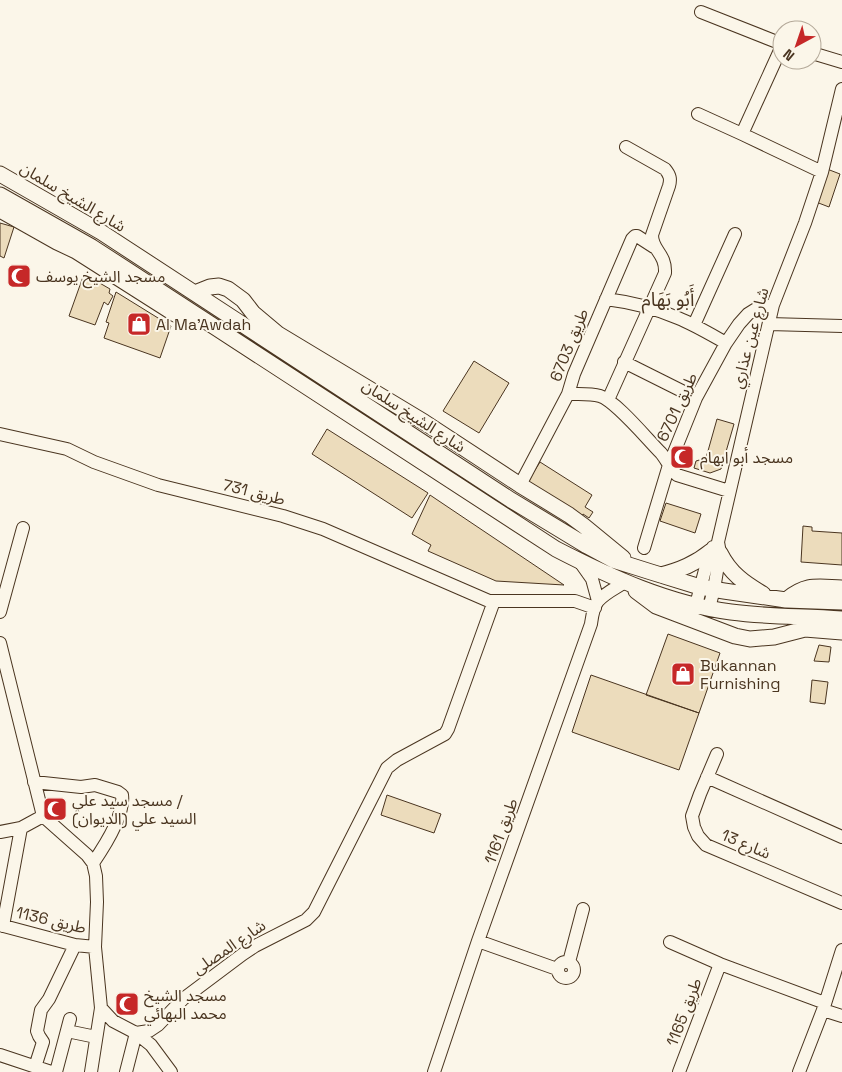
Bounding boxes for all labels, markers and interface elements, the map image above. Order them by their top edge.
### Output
north arrow [772,20,822,70]
text: N [779,45,798,65]
street label: شارع الشيخ سلمان [15,157,130,239]
mosque icon: مسجد الشيخ يوسف [6,263,32,289]
place label: مسجد الشيخ يوسف [36,266,165,289]
district label: أَبُو بَهَام [642,284,695,314]
street label: شارع عين عذاري [726,285,775,391]
street label: طريق 6703 [545,305,593,385]
shop icon: Al Ma'Awdah [126,311,152,337]
place label: Al Ma'Awdah [156,314,251,335]
street label: طريق 6701 [652,369,702,445]
street label: شارع الشيخ سلمان [357,375,470,459]
mosque icon: مسجد أبو ابهام [669,444,695,470]
place label: مسجد أبو ابهام [700,447,793,470]
street label: طريق 731 [221,474,288,510]
place label: Bukannan Furnishing [700,655,780,694]
shop icon: Bukannan Furnishing [670,661,696,687]
place label: مسجد سيد علي / السيد علي (الديوان) [72,790,197,830]
street label: طريق 1161 [479,795,523,867]
mosque icon: مسجد سيد علي / السيد علي (الديوان) [42,796,68,822]
street label: شارع 13 [717,824,774,866]
street label: طريق 1136 [14,902,88,938]
street label: شارع المصلى [188,915,271,981]
street label: طريق 1165 [661,975,707,1049]
place label: مسجد الشيخ محمد البهائي [144,985,227,1025]
mosque icon: مسجد الشيخ محمد البهائي [114,991,140,1017]

